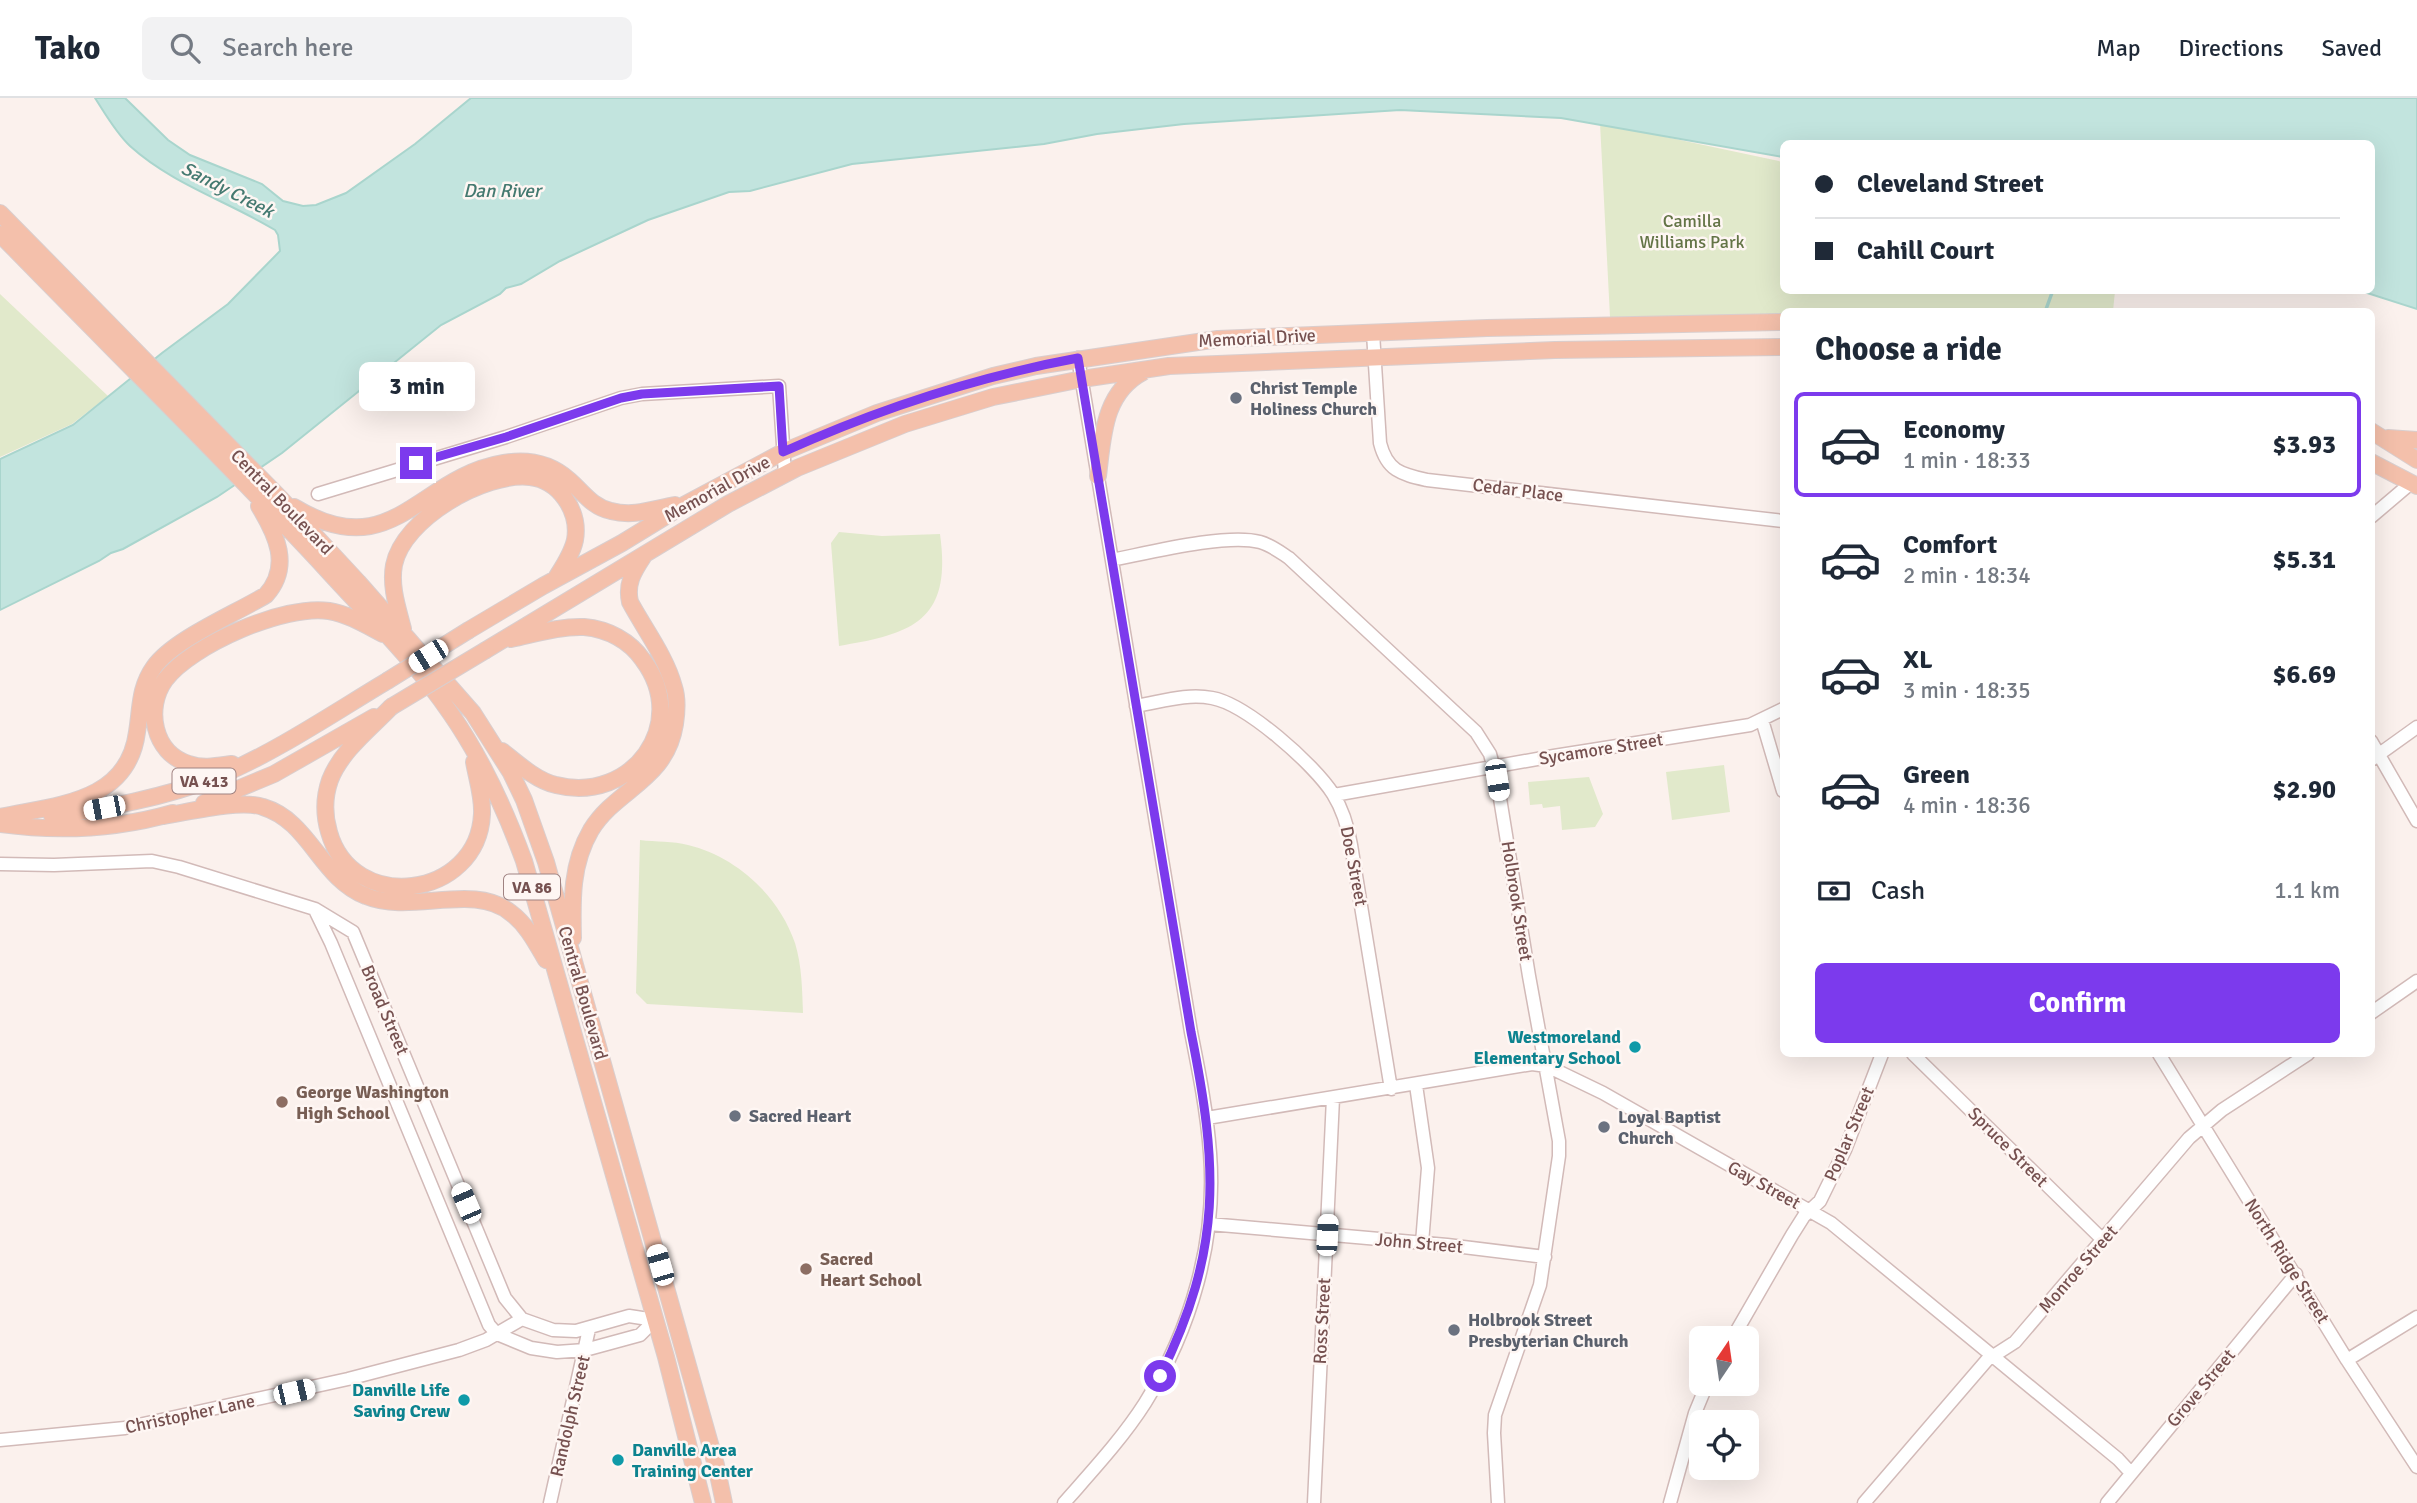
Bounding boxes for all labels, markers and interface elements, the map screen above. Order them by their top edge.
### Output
search box [142,17,632,80]
text: Tako [35,28,100,69]
icon: search [166,29,204,67]
text: Search here [222,32,353,64]
text: Map [2096,33,2141,63]
text: Directions [2179,33,2284,63]
text: Saved [2322,33,2382,63]
water label: Sandy Creek [177,156,279,224]
text: Cleveland Street [1857,168,2044,200]
water label: Dan River [463,179,544,203]
park label: Camilla Williams Park [1639,210,1745,253]
text: Cahill Court [1857,235,1994,267]
street label: Memorial Drive [1198,324,1316,352]
text: Choose a ride [1815,330,2002,369]
callout: 3 min [358,362,474,410]
text: 3 min [389,372,445,401]
place label: Christ Temple Holiness Church [1250,377,1377,420]
marker: Christ Temple Holiness Church [1228,390,1244,406]
icon: car [1819,413,1882,476]
text: Economy [1903,414,2005,446]
text: $3.93 [2272,429,2336,461]
street label: Central Boulevard [226,445,338,559]
text: 1 min · 18:33 [1903,446,2031,475]
route end [400,447,432,479]
street label: Memorial Drive [660,451,774,527]
street label: Cedar Place [1472,474,1564,506]
icon: car [1819,528,1882,591]
text: Comfort [1903,529,1997,561]
text: $5.31 [2272,544,2336,576]
text: 2 min · 18:34 [1903,561,2031,590]
car [405,636,452,676]
icon: car [1819,643,1882,706]
text: XL [1903,644,1933,676]
text: $6.69 [2272,659,2336,691]
text: 3 min · 18:35 [1903,676,2031,705]
street label: Sycamore Street [1537,728,1665,770]
car [1484,758,1511,802]
icon: car [1819,758,1882,821]
text: Green [1903,759,1970,791]
road number: VA 413 [172,768,235,794]
text: $2.90 [2272,774,2336,806]
text: 4 min · 18:36 [1903,791,2031,820]
car [82,794,127,822]
street label: Doe Street [1335,824,1373,908]
street label: Holbrook Street [1497,839,1537,963]
icon: cash [1815,872,1853,910]
road number: VA 86 [504,874,560,900]
text: Cash [1871,875,1925,907]
text: 1.1 km [2274,876,2340,905]
street label: Central Boulevard [553,924,613,1062]
street label: Broad Street [356,962,414,1058]
button: Confirm [1815,963,2340,1043]
place label: Westmoreland Elementary School [1474,1026,1621,1069]
marker: Westmoreland Elementary School [1627,1039,1643,1055]
place label: George Washington High School [296,1081,449,1124]
street label: Poplar Street [1819,1083,1879,1185]
marker: George Washington High School [274,1094,290,1110]
street label: Spruce Street [1963,1102,2053,1192]
place label: Sacred Heart [749,1105,852,1127]
place label: Loyal Baptist Church [1618,1106,1721,1149]
marker: Sacred Heart [727,1108,743,1124]
marker: Loyal Baptist Church [1596,1119,1612,1135]
street label: Gay Street [1724,1156,1804,1214]
car [449,1180,484,1226]
street label: North Ridge Street [2240,1194,2334,1328]
car [1316,1213,1339,1257]
street label: Monroe Street [2034,1221,2122,1317]
street label: John Street [1374,1228,1464,1258]
car [645,1242,676,1288]
place label: Sacred Heart School [820,1248,922,1291]
marker: Sacred Heart School [798,1261,814,1277]
street label: Ross Street [1309,1277,1335,1365]
place label: Holbrook Street Presbyterian Church [1468,1309,1629,1352]
marker: Holbrook Street Presbyterian Church [1446,1322,1462,1338]
north arrow [1689,1326,1759,1396]
map controls [1689,1326,1759,1480]
street label: Grove Street [2162,1345,2240,1431]
street label: Randolph Street [545,1353,595,1479]
route start [1144,1360,1176,1392]
car [272,1377,317,1407]
place label: Danville Life Saving Crew [352,1379,450,1422]
street label: Christopher Lane [123,1390,257,1438]
marker: Danville Life Saving Crew [456,1392,472,1408]
button: locate [1689,1410,1759,1480]
place label: Danville Area Training Center [632,1439,754,1482]
marker: Danville Area Training Center [610,1452,626,1468]

